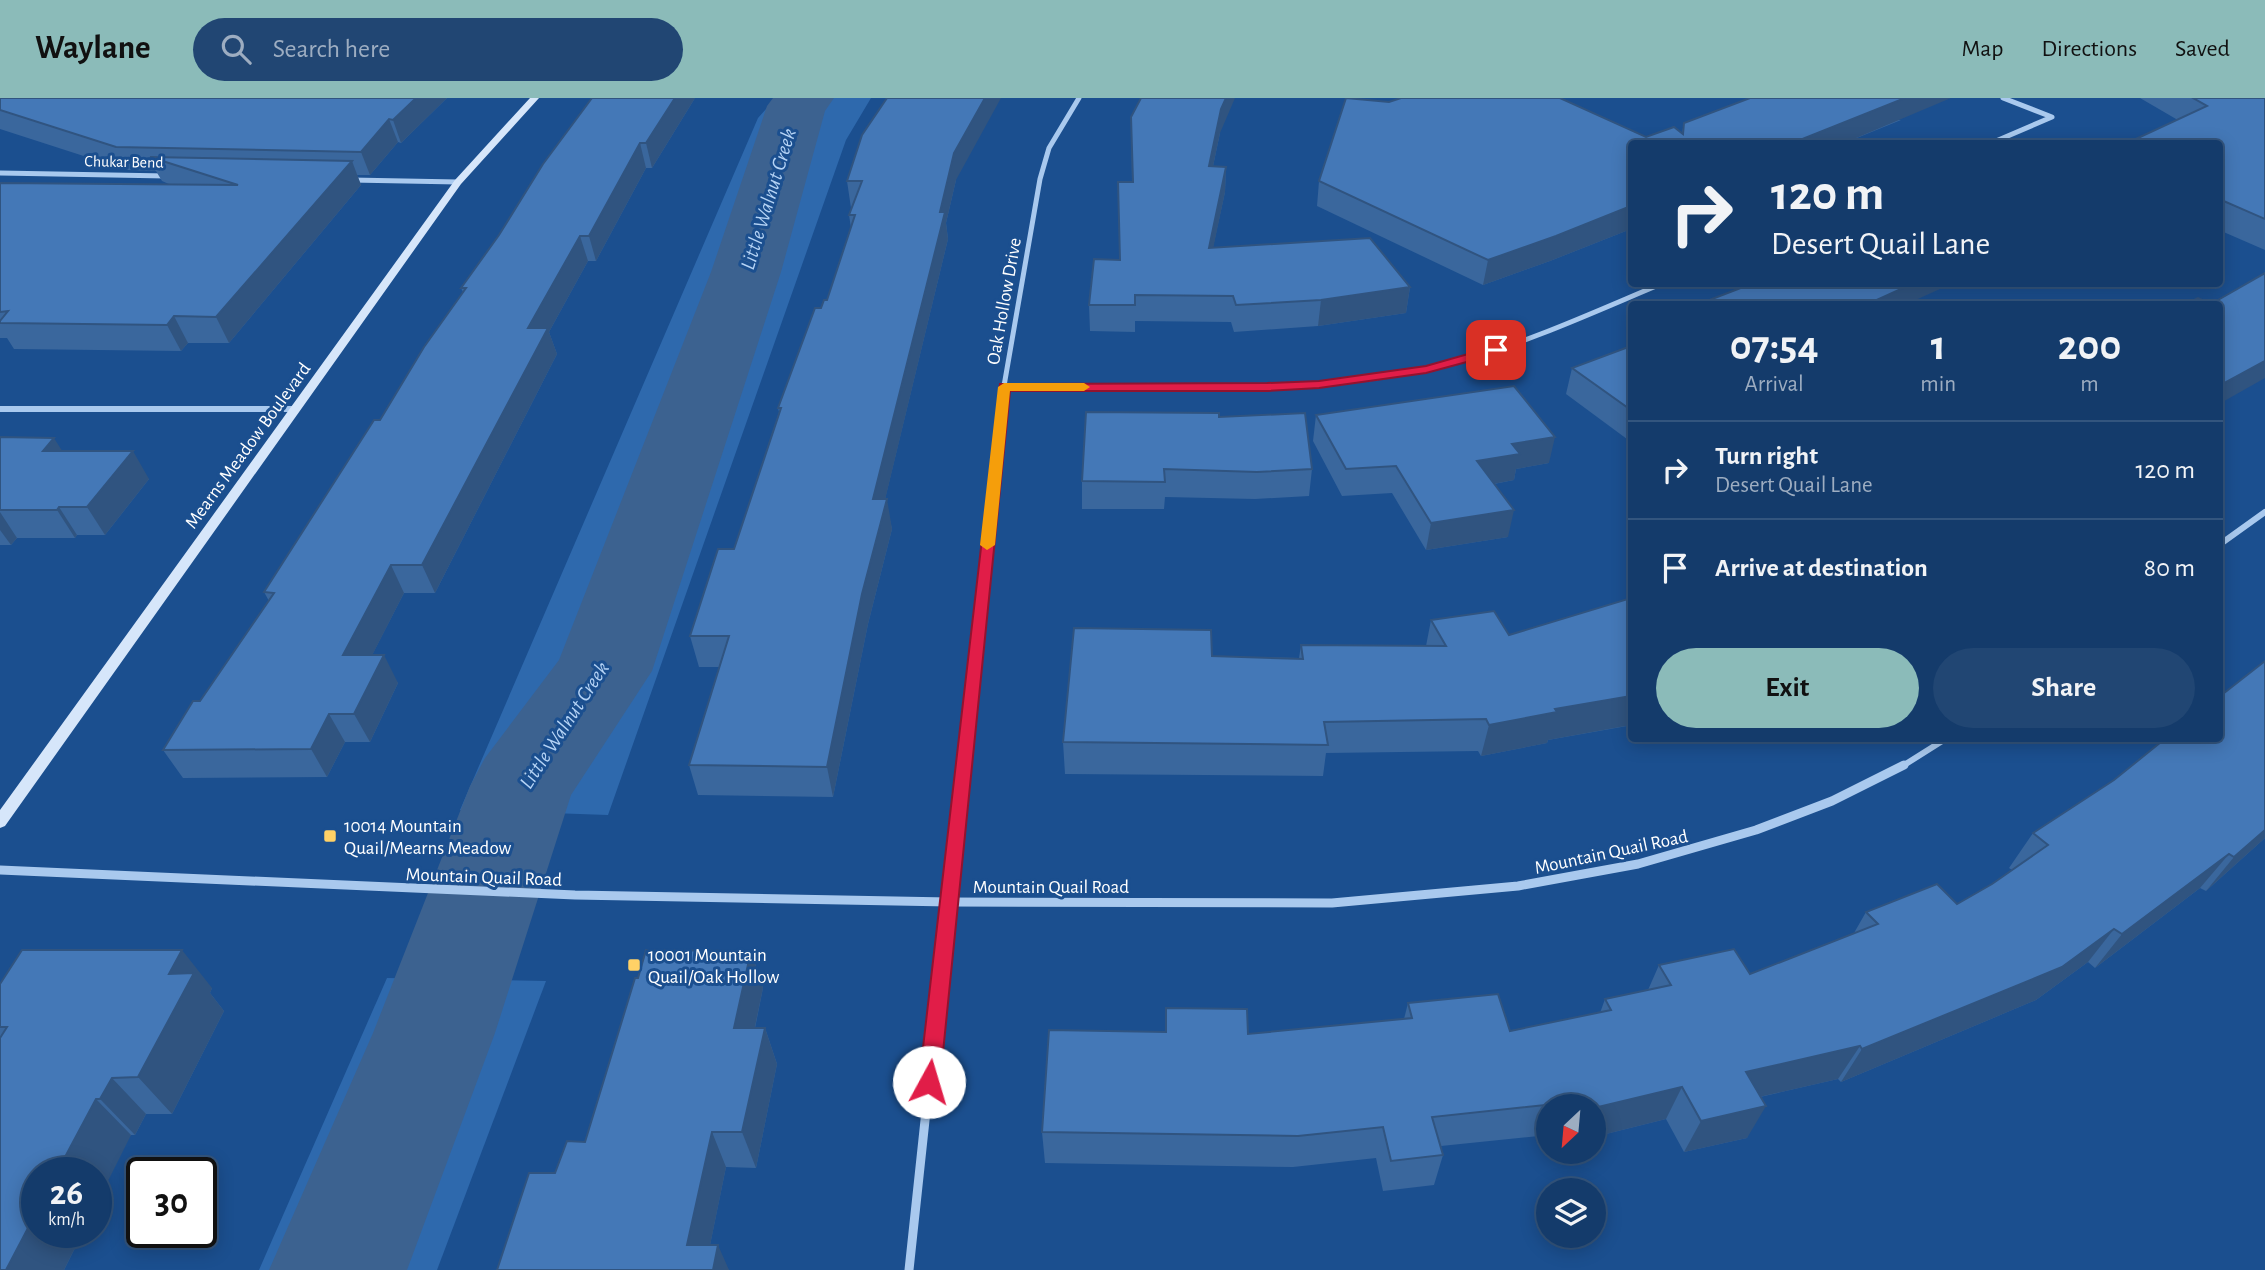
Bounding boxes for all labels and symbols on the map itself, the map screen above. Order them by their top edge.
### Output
water label: Little Walnut Creek [737,126,800,272]
street label: Chukar Bend [84,153,164,171]
street label: Oak Hollow Drive [984,236,1025,366]
pin [1466,320,1526,380]
street label: Mearns Meadow Boulevard [182,359,315,532]
water label: Little Walnut Creek [516,658,613,792]
place label: 10014 Mountain Quail/Mearns Meadow [344,817,511,858]
street label: Mountain Quail Road [1533,827,1690,878]
marker: 10014 Mountain Quail/Mearns Meadow [322,828,338,844]
street label: Mountain Quail Road [405,865,563,890]
street label: Mountain Quail Road [973,878,1129,897]
place label: 10001 Mountain Quail/Oak Hollow [648,946,779,987]
marker: 10001 Mountain Quail/Oak Hollow [626,957,642,973]
position arrow [892,1045,966,1119]
north arrow [1536,1094,1606,1164]
speed limit sign: 30 [126,1157,217,1248]

